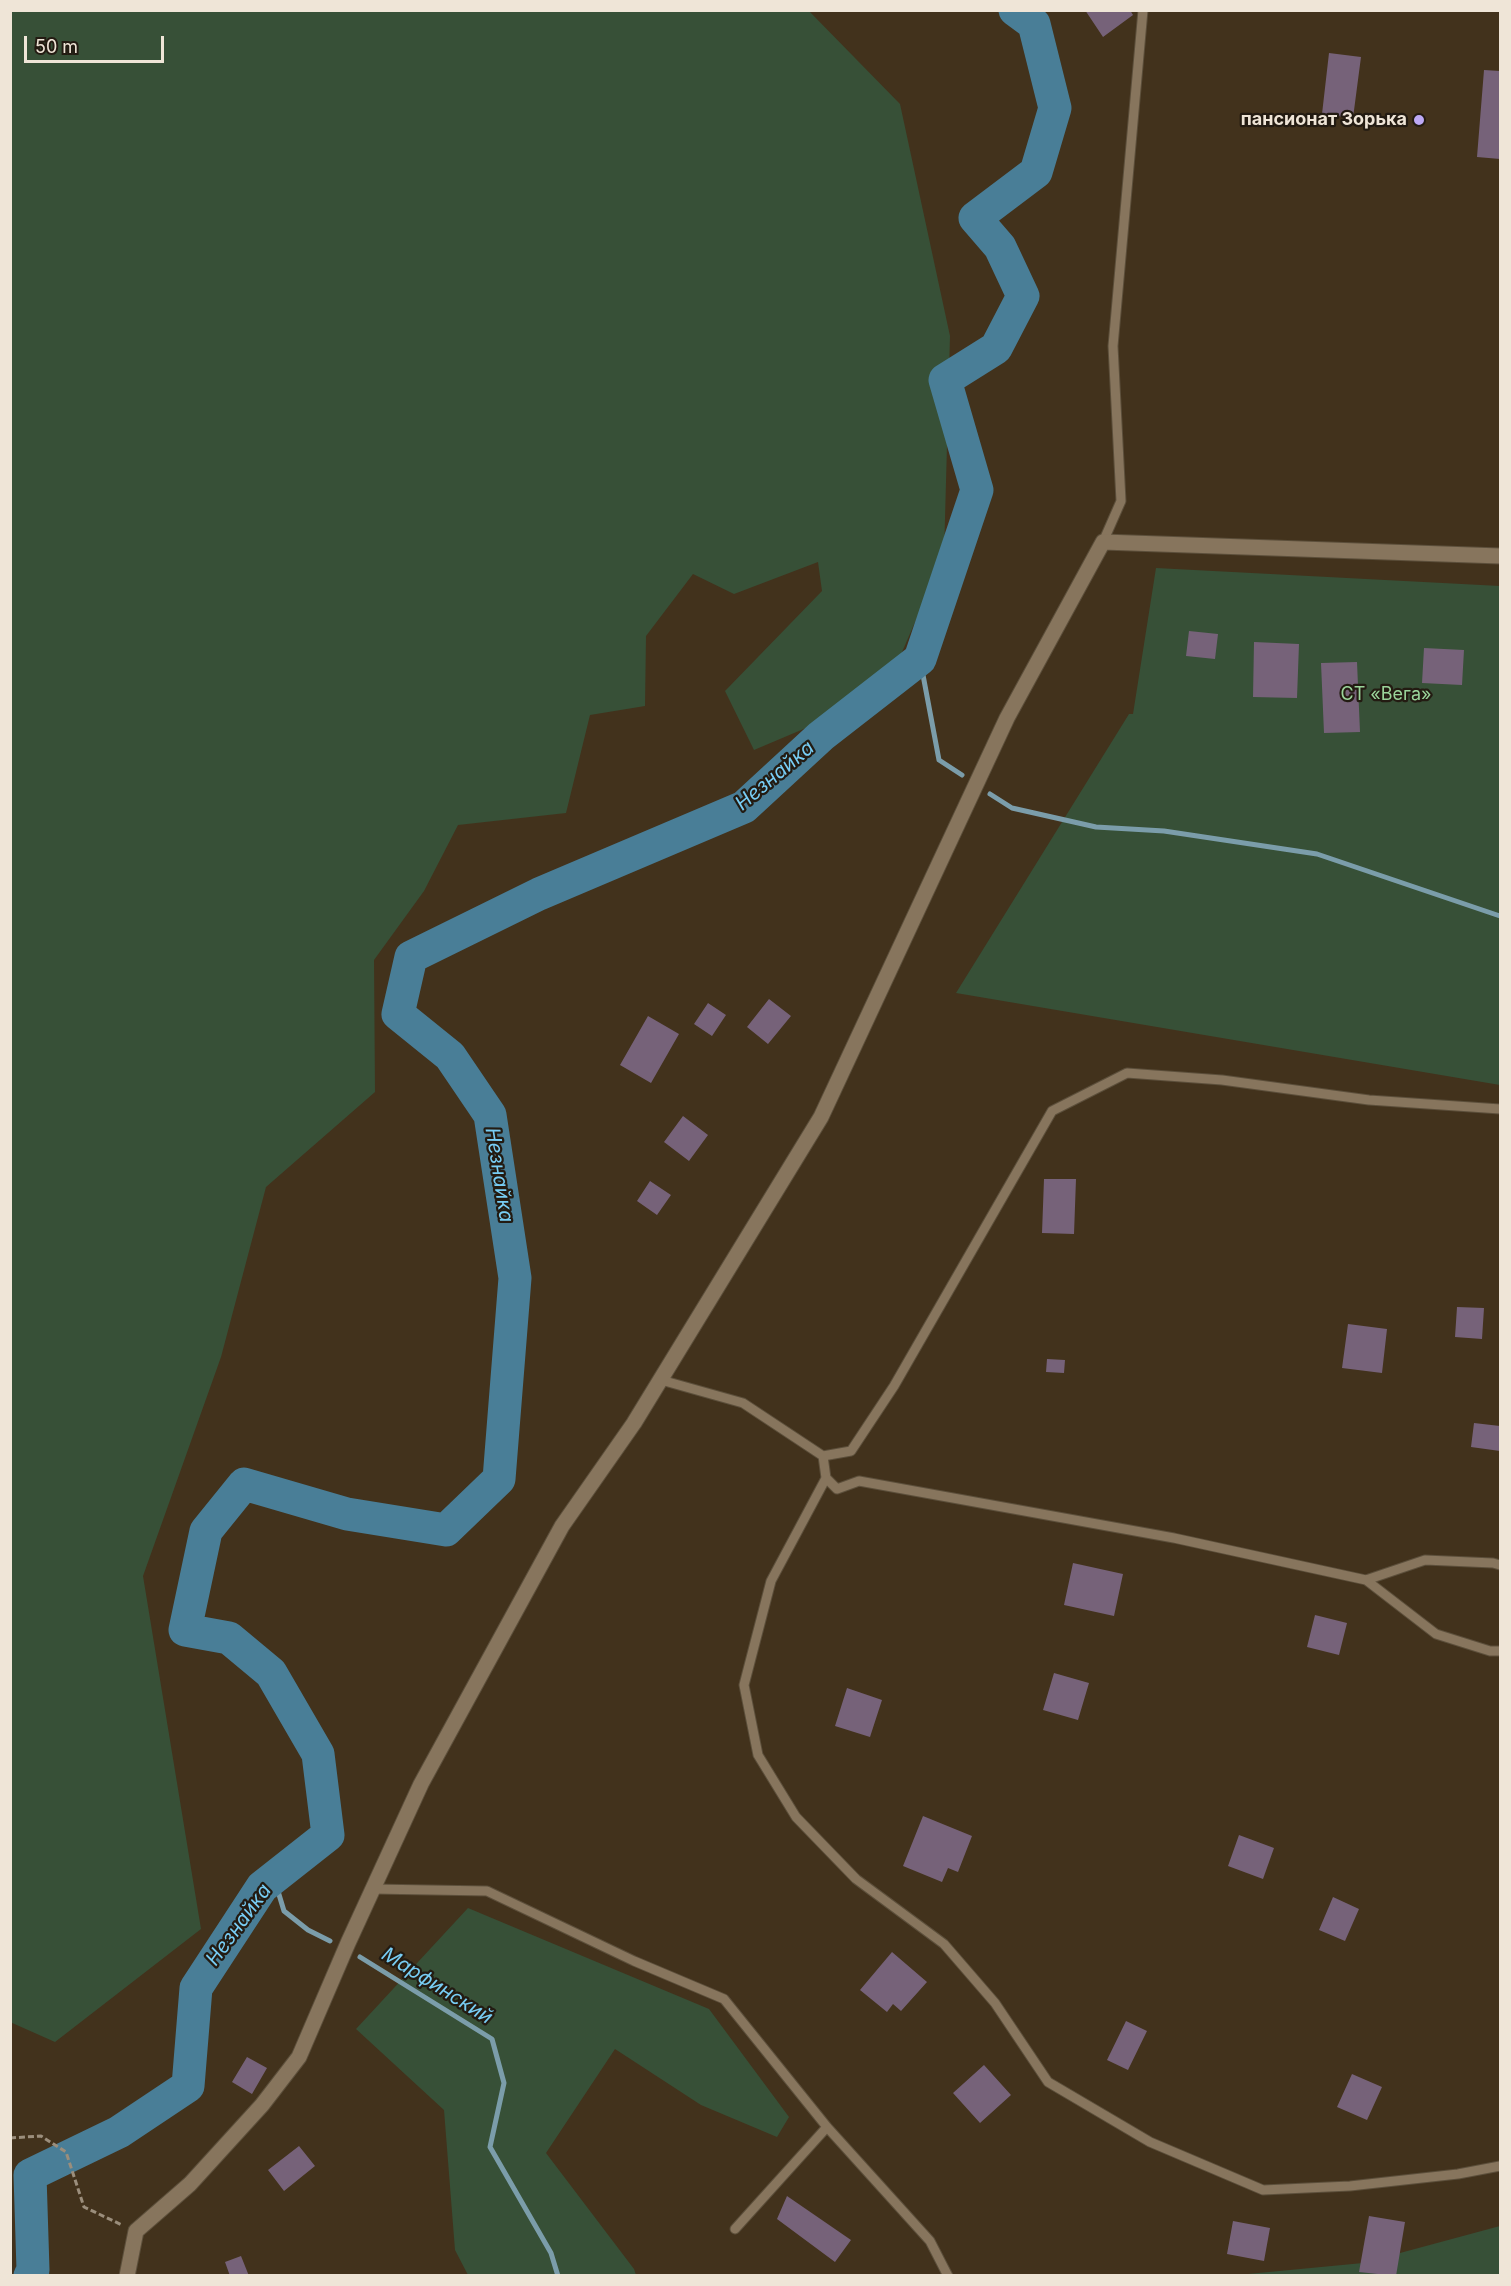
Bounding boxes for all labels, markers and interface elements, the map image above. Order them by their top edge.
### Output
scale bar [27,24,166,62]
text: 50 m [35,36,78,57]
place label: пансионат Зорька [1241,109,1407,131]
marker: пансионат Зорька [1412,113,1426,127]
park label: СТ «Вега» [1340,684,1432,706]
water label: Незнайка [731,736,819,816]
water label: Незнайка [480,1126,518,1224]
water label: Незнайка [201,1879,277,1971]
water label: Марфинский [377,1942,497,2030]

